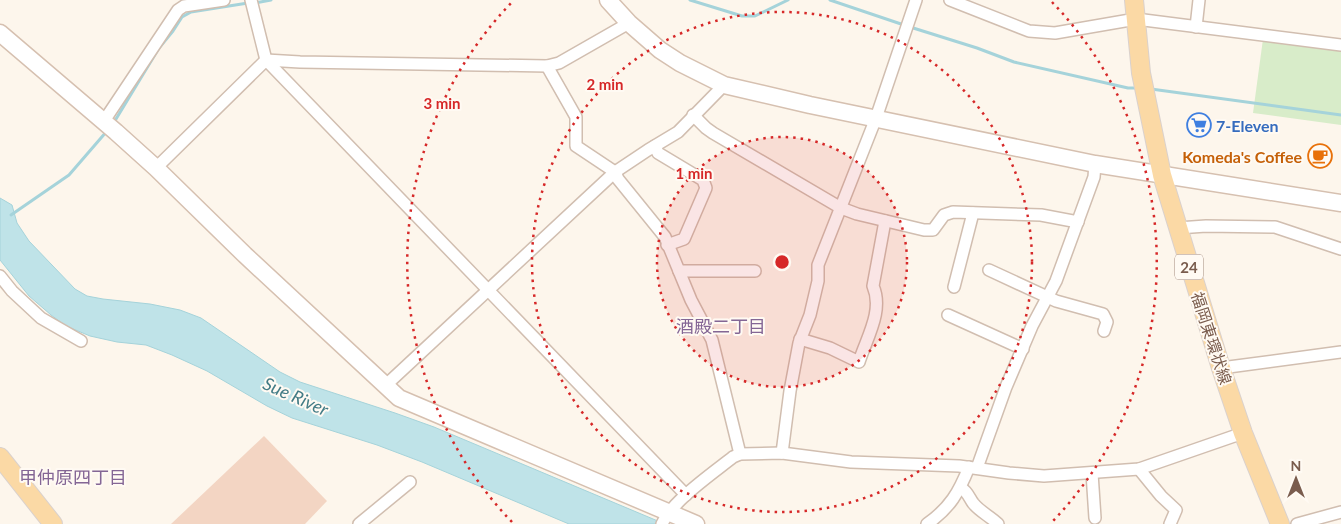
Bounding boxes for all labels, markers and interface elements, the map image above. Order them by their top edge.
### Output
text: 2 min [586,75,624,93]
text: 3 min [423,94,461,112]
supermarket icon: 7-Eleven [1186,112,1212,138]
place label: 7-Eleven [1216,116,1279,135]
cafe icon: Komeda's Coffee [1307,143,1333,169]
place label: Komeda's Coffee [1182,147,1302,166]
text: 1 min [675,164,713,182]
centre of rings [773,253,791,271]
road number: 24 [1175,254,1203,280]
street label: 福岡東環状線 [1188,289,1236,387]
district label: 酒殿二丁目 [676,315,766,337]
water label: Sue River [260,372,333,420]
north arrow [1271,454,1321,504]
text: N [1291,457,1301,474]
district label: 甲仲原四丁目 [19,466,127,488]

